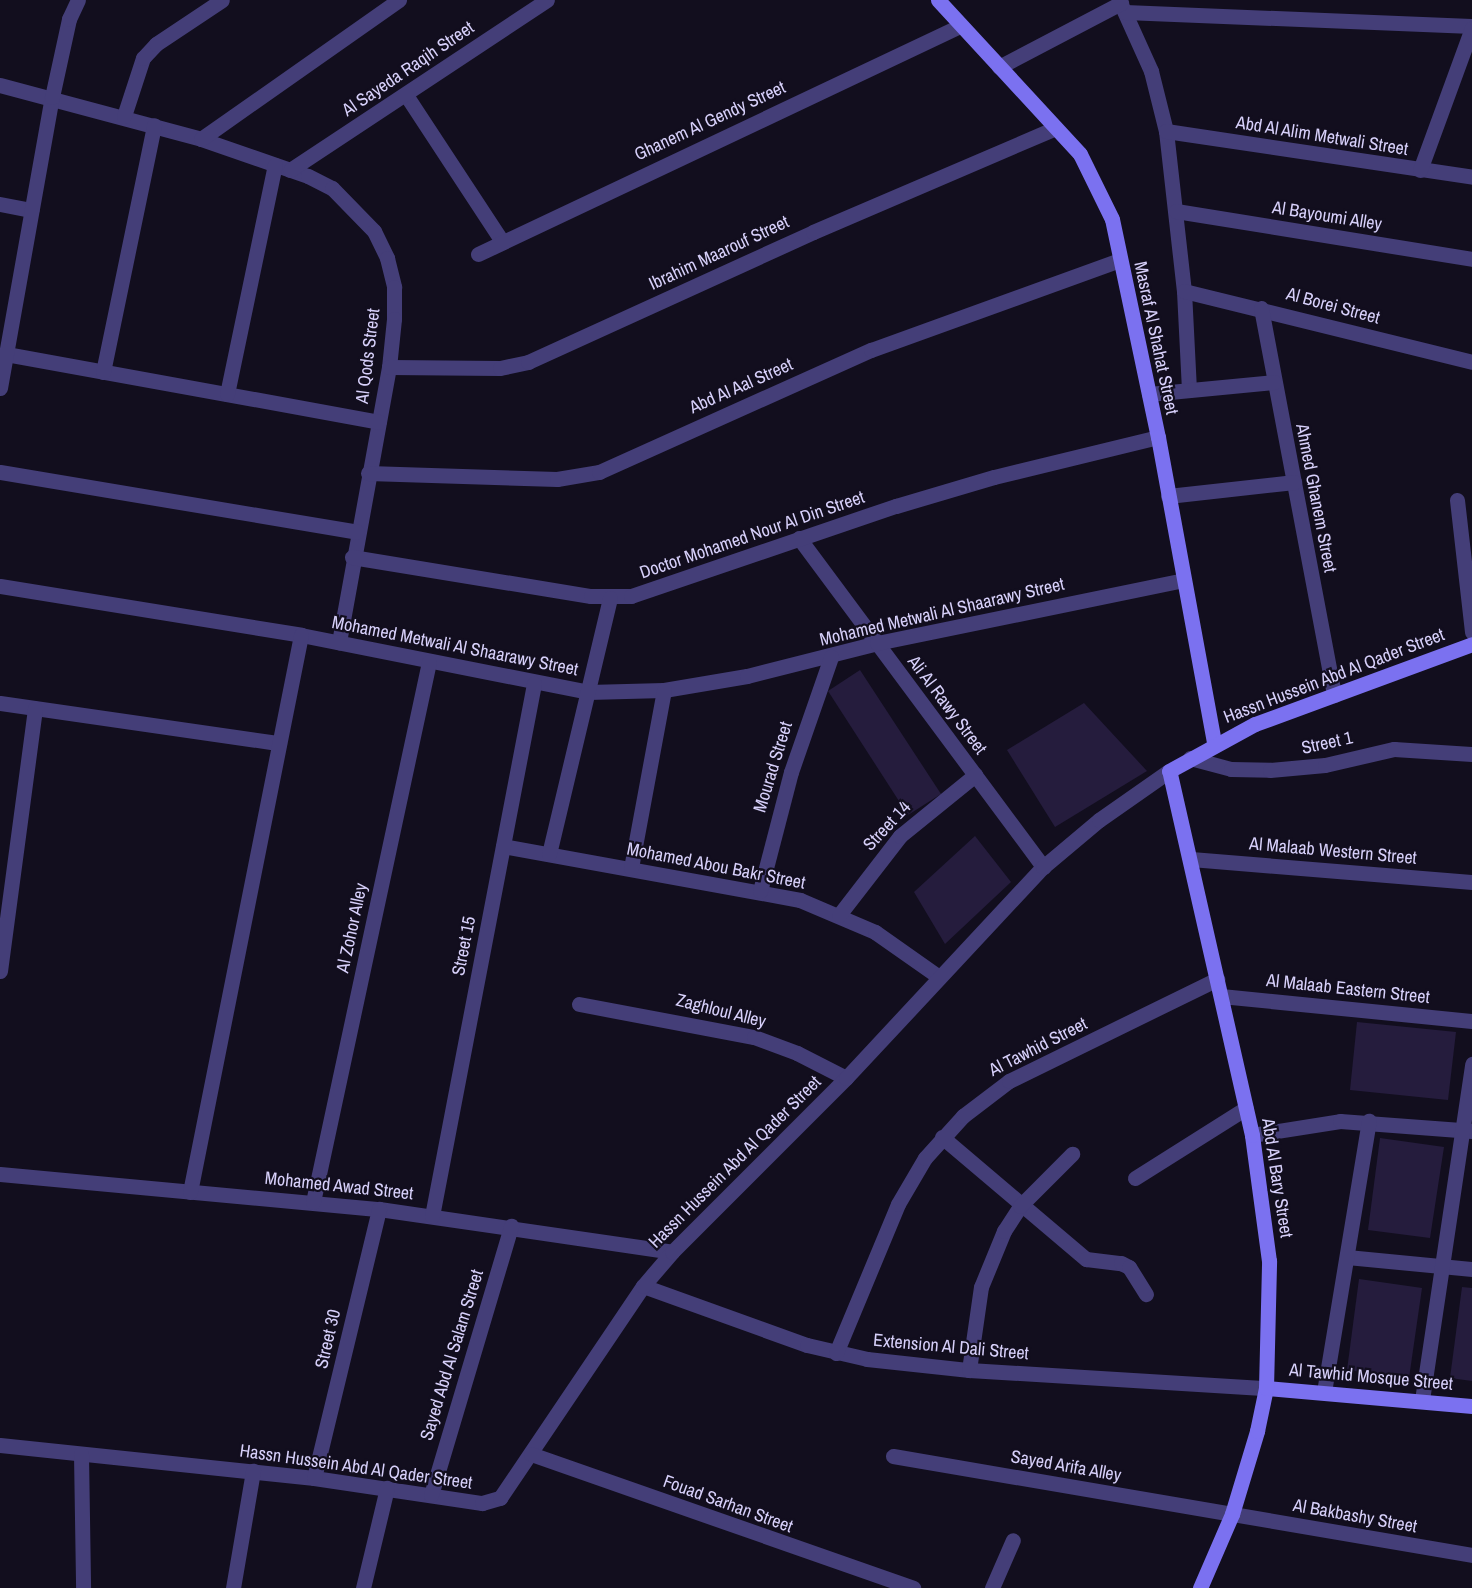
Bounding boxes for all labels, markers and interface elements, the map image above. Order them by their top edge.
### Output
street label: Al Sayeda Raqih Street [338,17,478,121]
street label: Ghanem Al Gendy Street [631,76,789,166]
street label: Abd Al Alim Metwali Street [1234,112,1410,160]
street label: Al Bayoumi Alley [1270,197,1384,235]
street label: Ibrahim Maarouf Street [646,211,792,295]
street label: Masraf Al Shahat Street [1129,259,1183,417]
street label: Al Borei Street [1284,283,1382,329]
street label: Al Qods Street [351,307,385,405]
street label: Abd Al Aal Street [685,353,797,419]
street label: Ahmed Ghanem Street [1291,422,1341,574]
street label: Doctor Mohamed Nour Al Din Street [636,486,868,584]
street label: Mohamed Metwali Al Shaarawy Street [817,573,1067,651]
street label: Mohamed Metwali Al Shaarawy Street [330,611,580,681]
street label: Hassn Hussein Abd Al Qader Street [1220,624,1448,728]
street label: Ali Al Rawy Street [903,651,991,759]
street label: Mourad Street [749,719,797,815]
street label: Street 1 [1299,727,1355,759]
street label: Street 14 [859,797,915,855]
street label: Al Malaab Western Street [1248,833,1418,869]
street label: Mohamed Abou Bakr Street [625,838,807,894]
street label: Al Zohor Alley [332,881,372,975]
street label: Street 15 [448,915,480,977]
street label: Al Malaab Eastern Street [1265,970,1431,1008]
street label: Zaghloul Alley [673,989,769,1033]
street label: Al Tawhid Street [985,1013,1091,1081]
street label: Hassn Hussein Abd Al Qader Street [644,1071,826,1253]
street label: Abd Al Bary Street [1257,1116,1297,1240]
street label: Mohamed Awad Street [263,1167,415,1205]
street label: Sayed Abd Al Salam Street [416,1266,488,1444]
street label: Street 30 [311,1307,345,1371]
street label: Extension Al Dali Street [872,1329,1030,1365]
street label: Al Tawhid Mosque Street [1288,1359,1454,1395]
street label: Hassn Hussein Abd Al Qader Street [238,1440,474,1494]
street label: Sayed Arifa Alley [1008,1446,1124,1486]
street label: Fouad Sarhan Street [660,1471,796,1537]
street label: Al Bakbashy Street [1291,1494,1419,1538]

